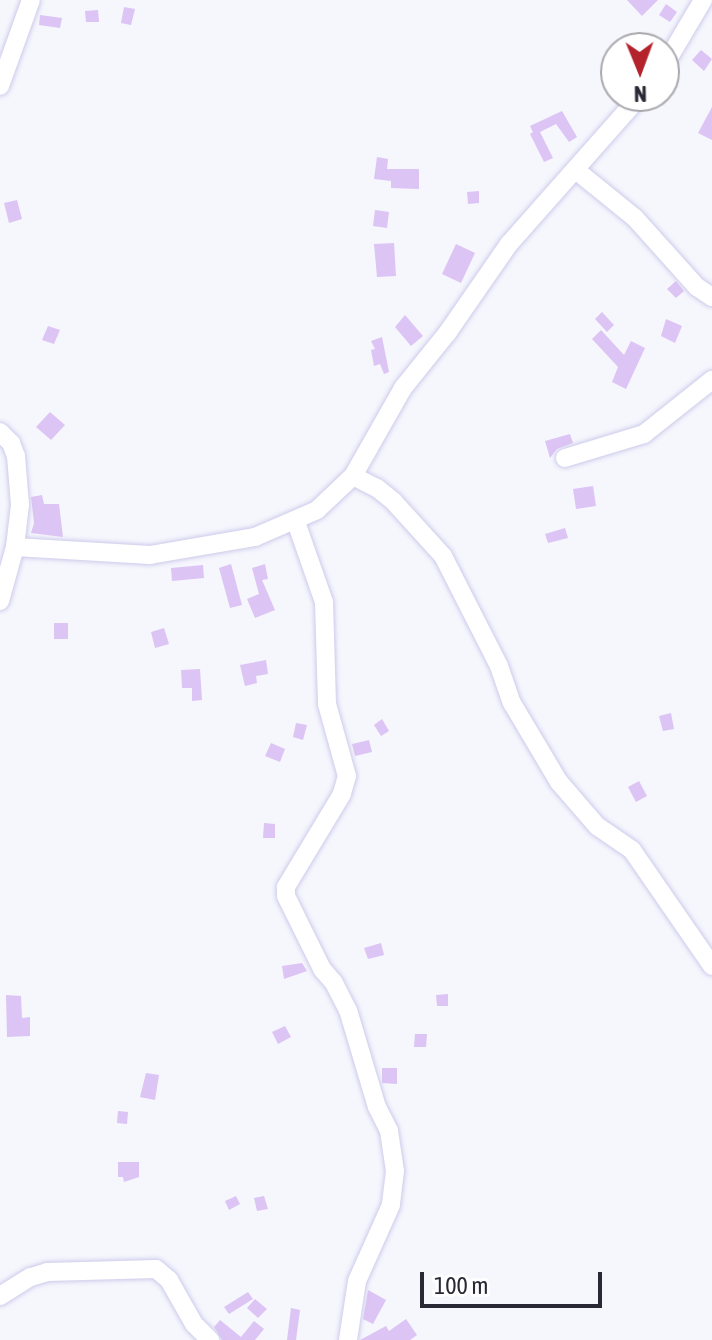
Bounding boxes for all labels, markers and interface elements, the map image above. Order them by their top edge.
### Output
north arrow [600,32,680,112]
text: N [634,81,647,107]
scale bar [424,1256,606,1306]
text: 100 m [434,1272,488,1299]

